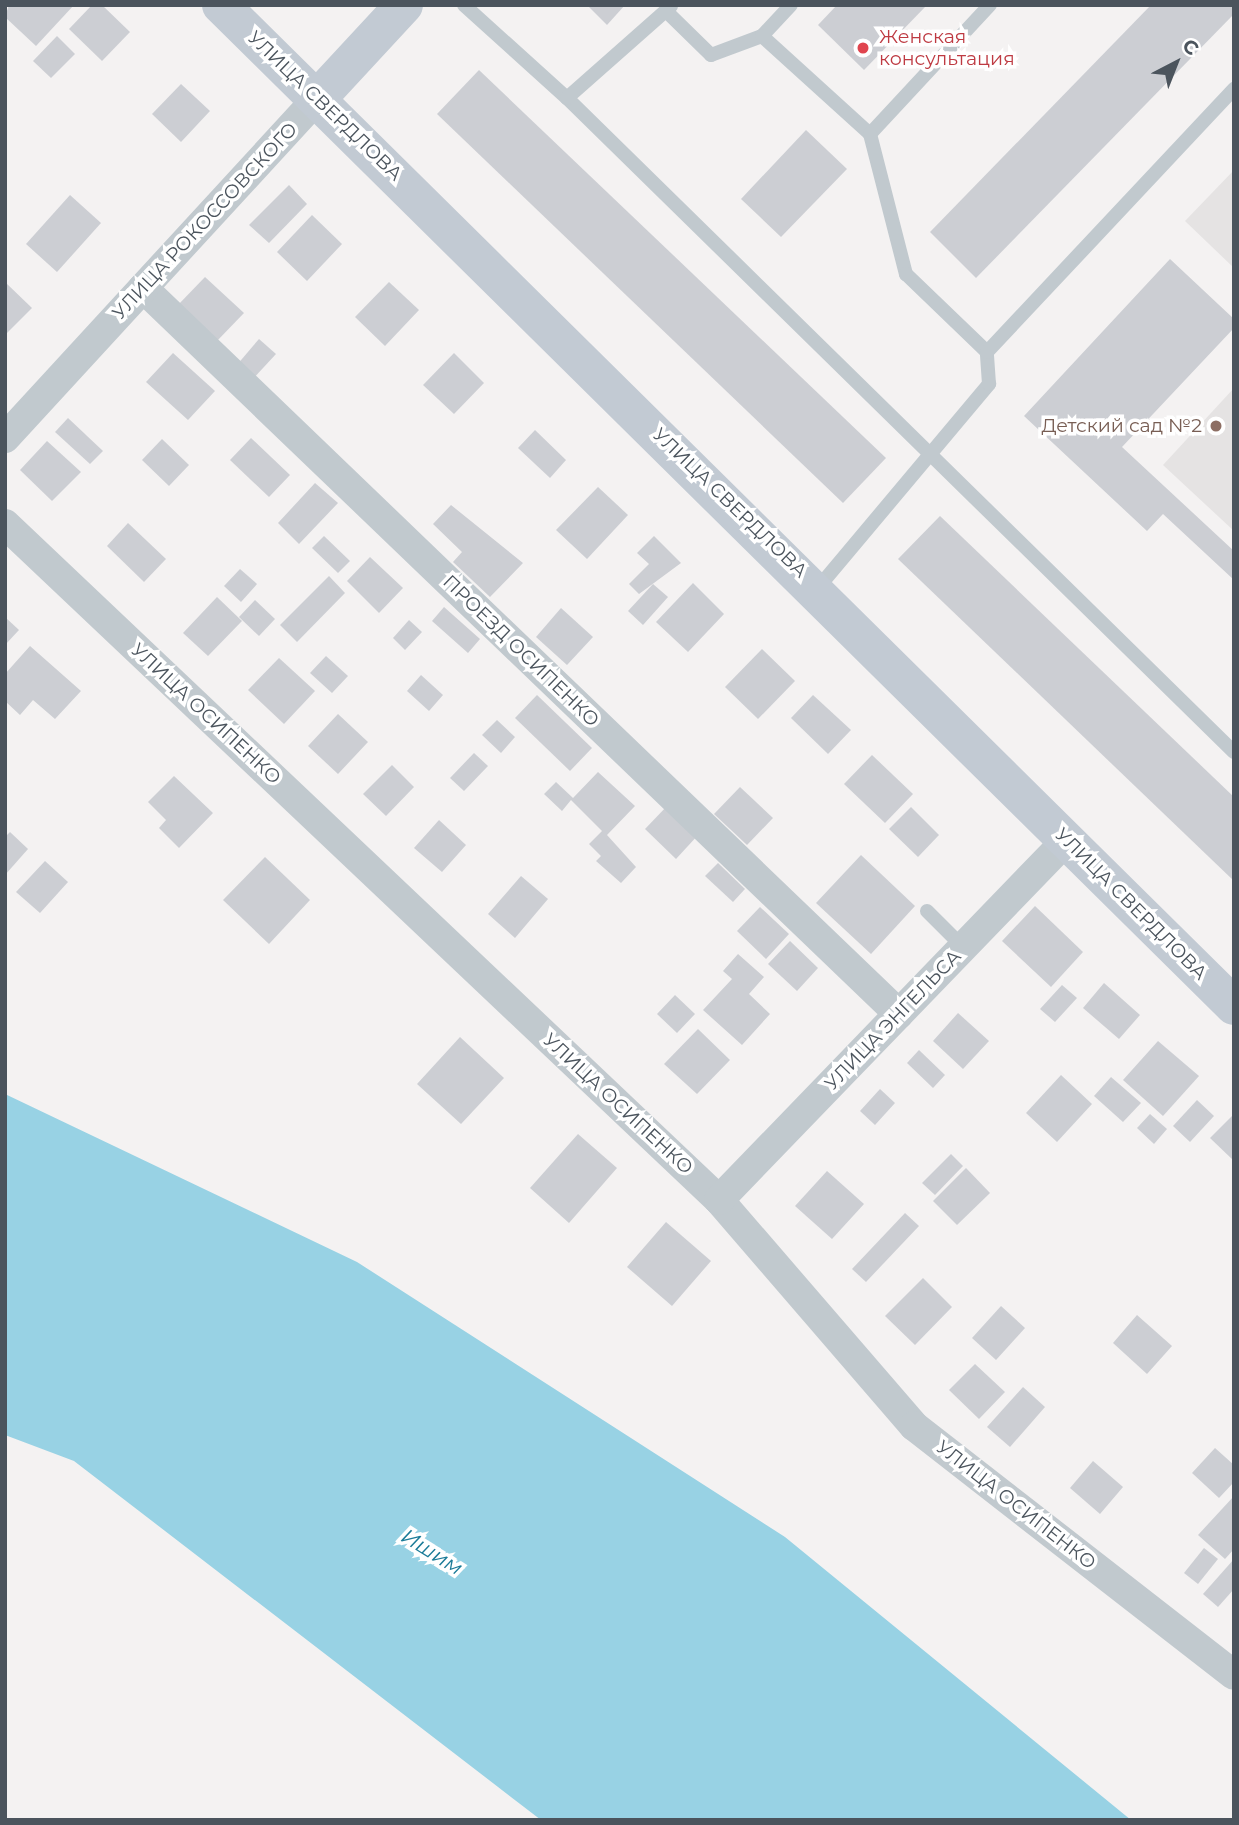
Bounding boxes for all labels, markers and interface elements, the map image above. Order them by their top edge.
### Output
street label: УЛИЦА СВЕРДЛОВА [243,26,407,186]
place label: Женская консультация [879,26,1015,70]
north arrow [1141,28,1211,98]
text: С [1178,34,1203,60]
marker: Женская консультация [853,38,873,58]
street label: УЛИЦА РОКОССОВСКОГО [108,118,302,324]
place label: Детский сад №2 [1041,415,1202,437]
marker: Детский сад №2 [1208,418,1224,434]
street label: УЛИЦА СВЕРДЛОВА [648,423,812,583]
street label: ПРОЕЗД ОСИПЕНКО [438,570,604,732]
street label: УЛИЦА ОСИПЕНКО [126,639,286,789]
street label: УЛИЦА СВЕРДЛОВА [1050,823,1212,985]
street label: УЛИЦА ЭНГЕЛЬСА [820,945,966,1095]
street label: УЛИЦА ОСИПЕНКО [538,1029,698,1179]
street label: УЛИЦА ОСИПЕНКО [932,1436,1100,1574]
water label: Ишим [397,1523,467,1581]

